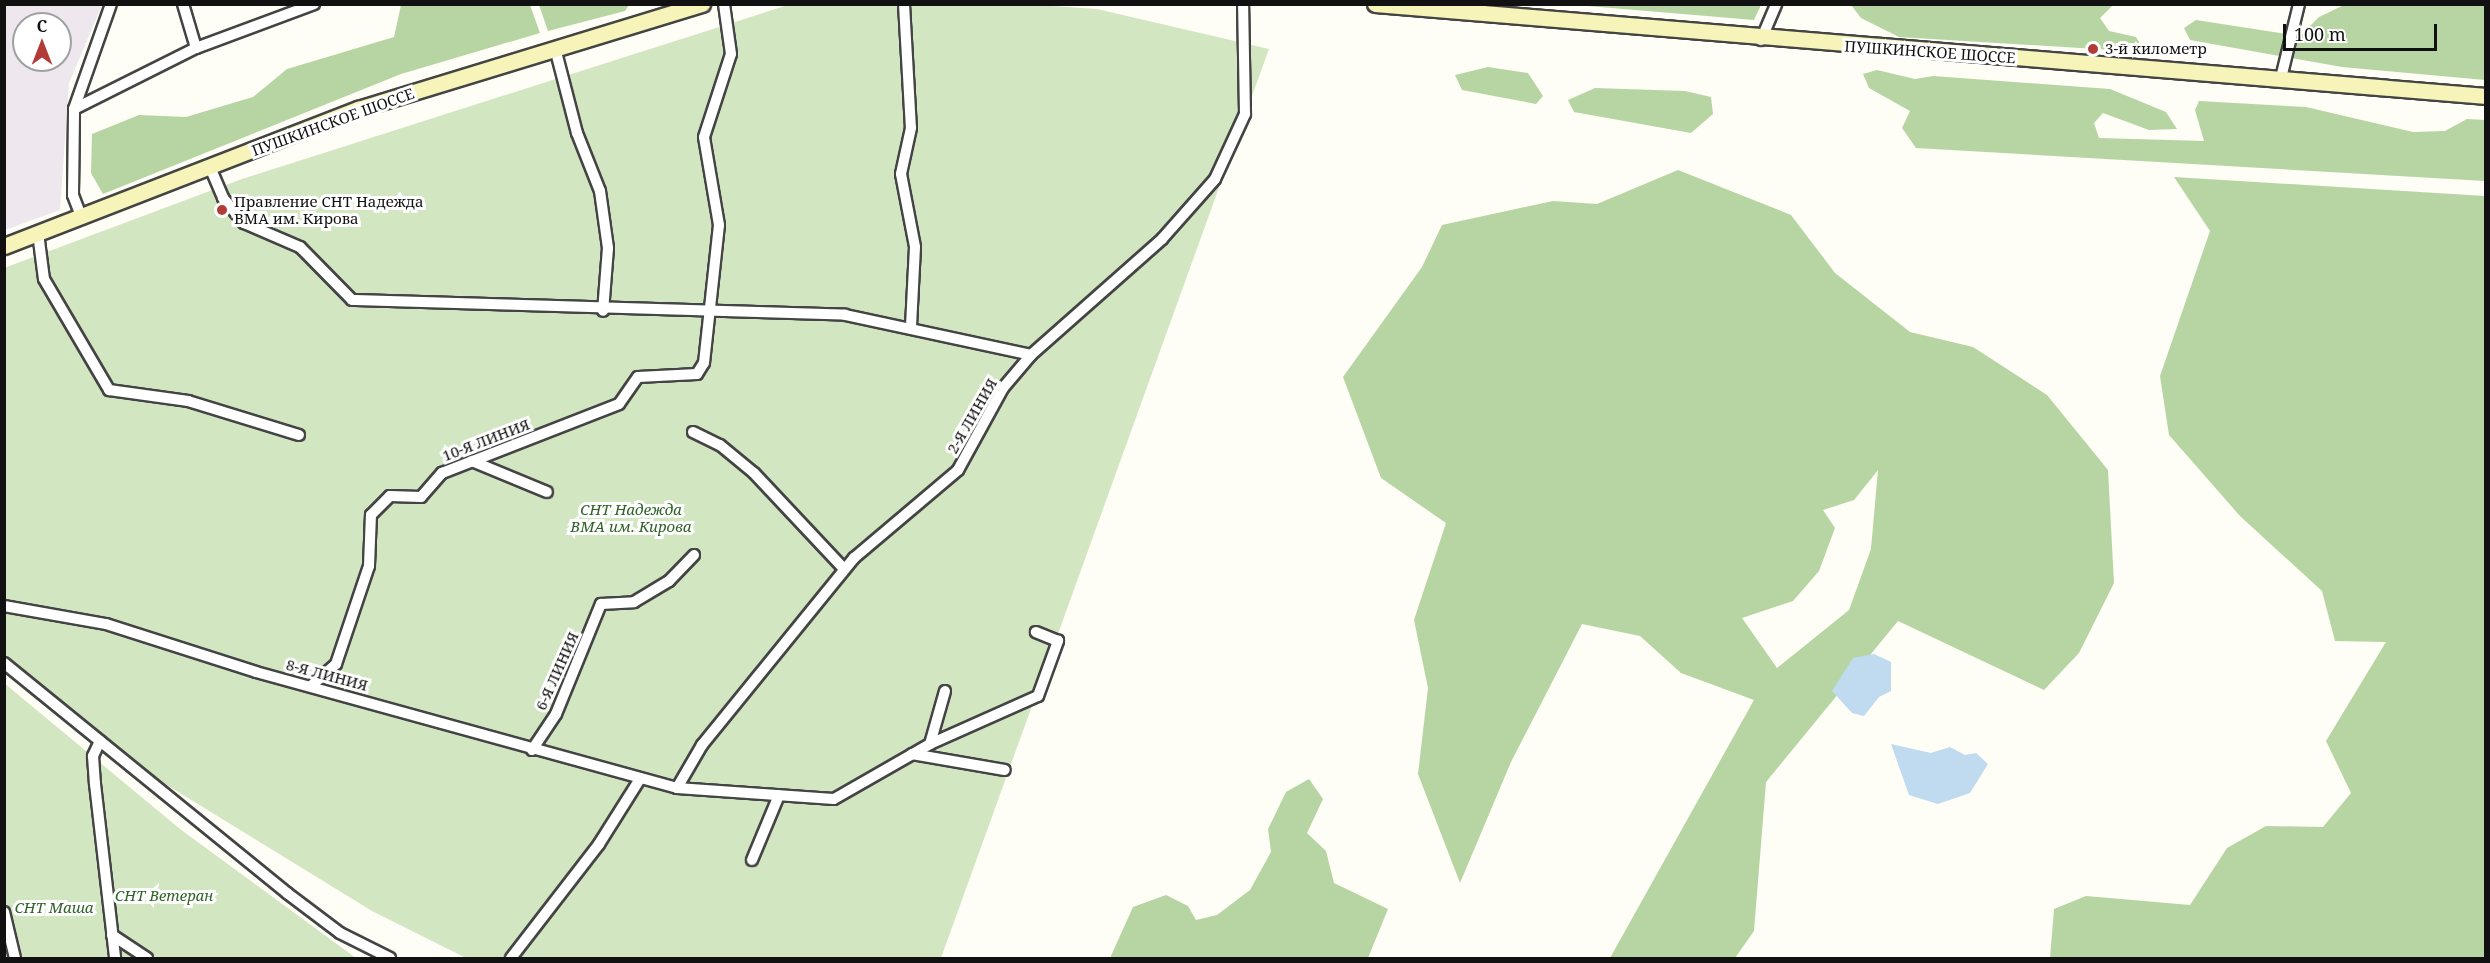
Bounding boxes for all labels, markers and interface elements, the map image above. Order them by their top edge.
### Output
north arrow [12,12,72,72]
scale bar [2286,12,2440,50]
text: С [37,15,47,37]
text: 100 m [2294,22,2346,46]
street label: ПУШКИНСКОЕ ШОССЕ [1844,37,2016,67]
place label: 3-й километр [2105,40,2207,58]
marker: 3-й километр [2086,42,2100,56]
street label: ПУШКИНСКОЕ ШОССЕ [249,84,417,160]
place label: Правление СНТ Надежда ВМА им. Кирова [234,192,423,227]
marker: Правление СНТ Надежда ВМА им. Кирова [215,203,229,217]
street label: 2-Я ЛИНИЯ [943,375,1001,457]
street label: 10-Я ЛИНИЯ [440,415,532,465]
park label: СНТ Надежда ВМА им. Кирова [570,500,692,535]
street label: 6-Я ЛИНИЯ [532,629,582,713]
street label: 8-Я ЛИНИЯ [284,655,370,695]
park label: СНТ Ветеран [115,887,213,905]
park label: СНТ Маша [14,899,94,917]

